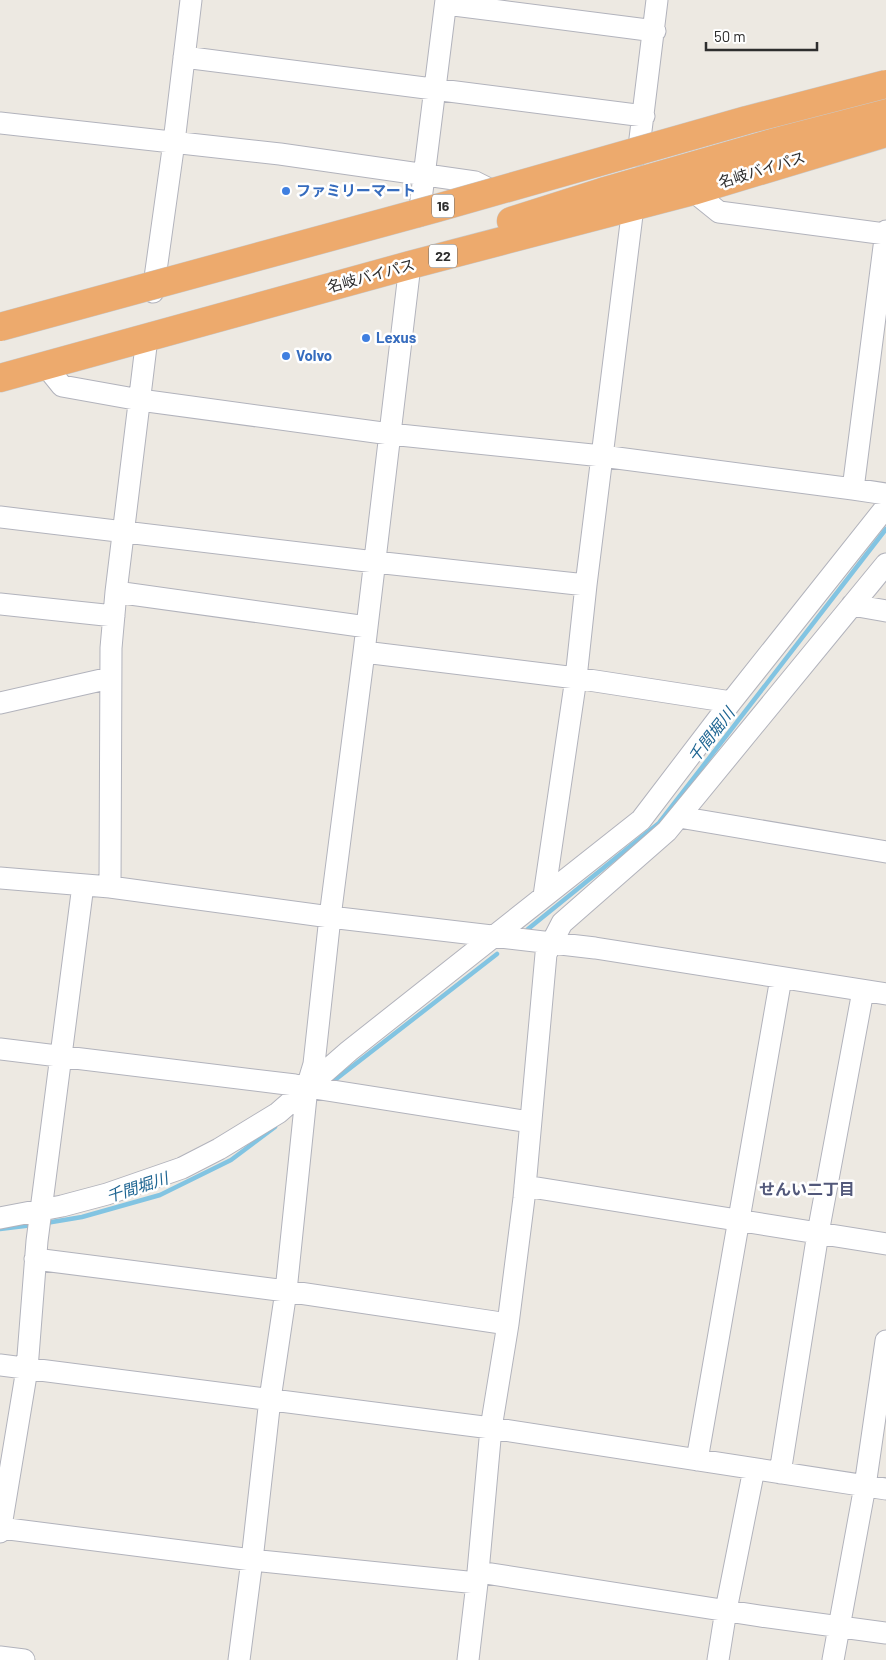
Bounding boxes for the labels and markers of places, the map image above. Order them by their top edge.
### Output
place label: ファミリーマート [296,181,416,199]
marker: ファミリーマート [280,185,292,197]
place label: Lexus [376,328,417,346]
marker: Lexus [360,332,372,344]
place label: Volvo [296,346,332,364]
marker: Volvo [280,350,292,362]

